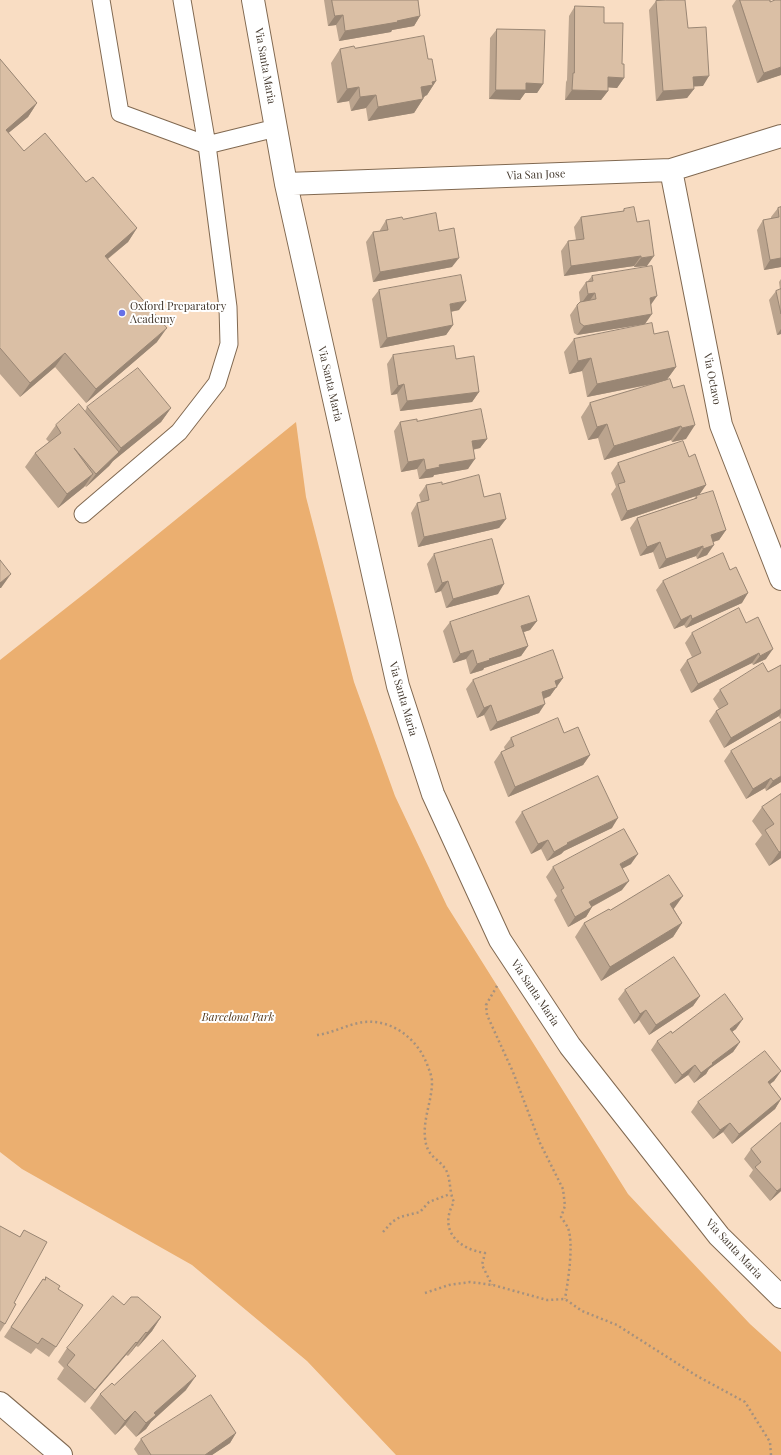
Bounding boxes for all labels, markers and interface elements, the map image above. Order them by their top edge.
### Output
street label: Via Santa Maria [252,27,278,105]
street label: Via San Jose [506,167,566,183]
place label: Oxford Preparatory Academy [130,300,226,326]
marker: Oxford Preparatory Academy [117,308,127,318]
street label: Via Santa Maria [315,345,345,423]
street label: Via Octavo [701,352,723,406]
street label: Via Santa Maria [386,660,420,738]
street label: Via Santa Maria [508,957,562,1029]
park label: Barcelona Park [202,1011,274,1025]
street label: Via Santa Maria [703,1216,765,1282]

